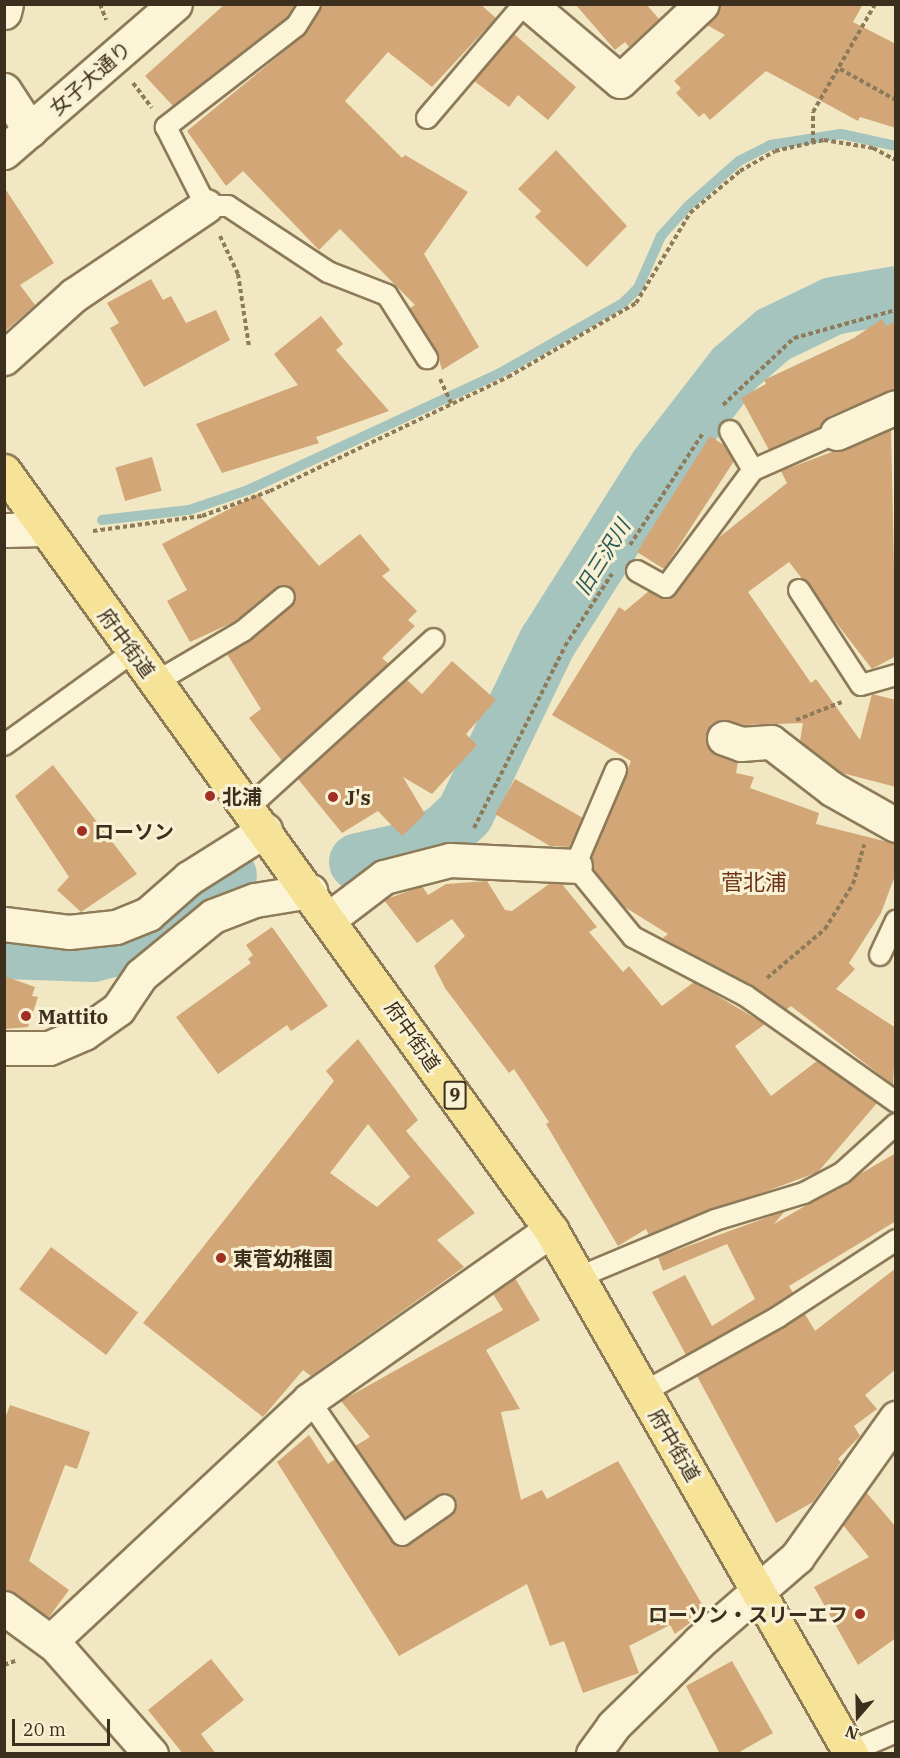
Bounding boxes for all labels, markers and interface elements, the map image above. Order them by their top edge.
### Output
street label: 女子大通り [44,36,136,120]
water label: 旧三沢川 [569,515,635,599]
street label: 府中街道 [94,604,160,682]
place label: 北浦 [222,784,262,808]
place label: J's [345,785,371,809]
marker: 北浦 [203,789,217,803]
marker: J's [326,790,340,804]
place label: ローソン [94,819,174,843]
marker: ローソン [75,824,89,838]
district label: 菅北浦 [721,869,787,895]
street label: 府中街道 [380,996,446,1076]
place label: Mattito [38,1004,108,1028]
marker: Mattito [19,1009,33,1023]
road number: 9 [443,1080,467,1110]
place label: 東菅幼稚園 [233,1246,333,1270]
marker: 東菅幼稚園 [214,1251,228,1265]
street label: 府中街道 [645,1404,705,1486]
place label: ローソン・スリーエフ [648,1602,848,1626]
marker: ローソン・スリーエフ [853,1607,867,1621]
north arrow [828,1686,888,1746]
scale bar [15,1707,112,1745]
text: 20 m [23,1718,66,1741]
text: N [842,1721,861,1744]

